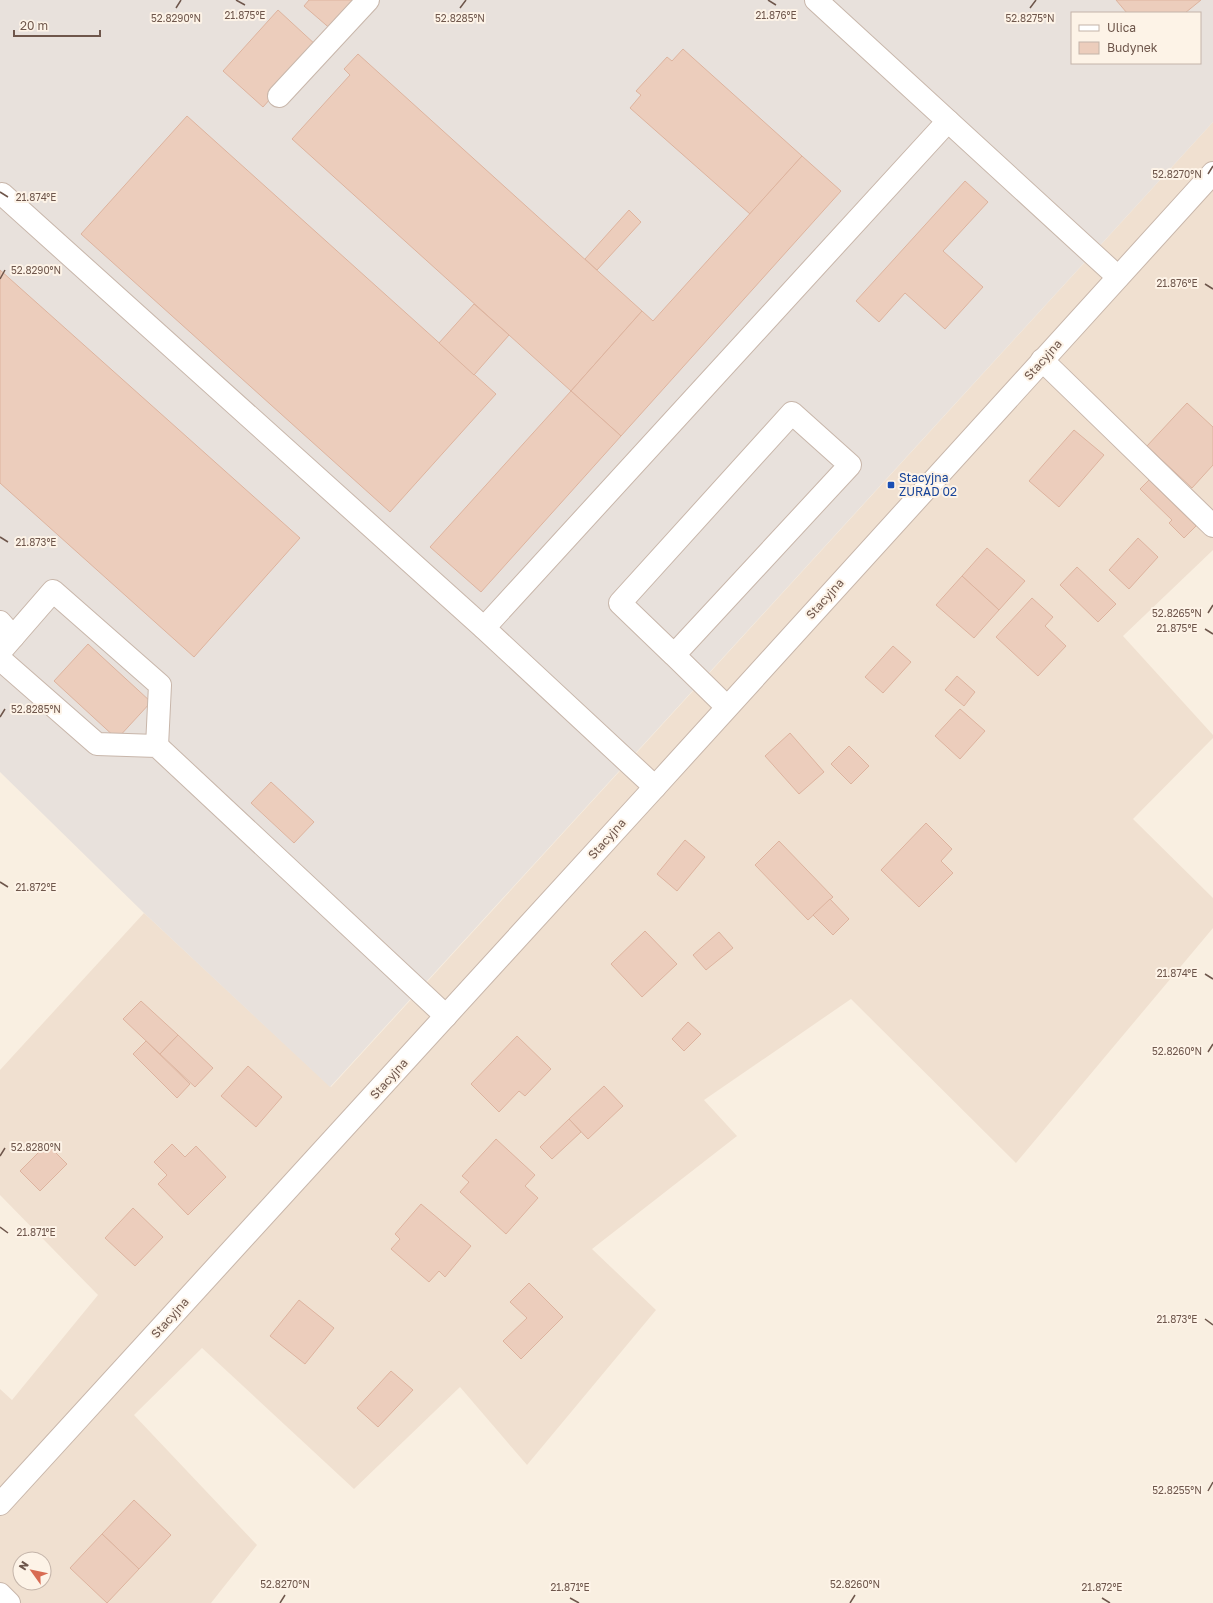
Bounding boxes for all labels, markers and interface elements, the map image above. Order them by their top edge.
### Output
text: 21.875°E [225,9,265,21]
text: 21.876°E [755,9,797,21]
scale bar [14,12,100,38]
text: 52.8290°N [151,12,201,24]
text: 52.8285°N [435,12,485,24]
text: 52.8275°N [1005,12,1055,24]
legend [1071,12,1201,64]
text: 20 m [20,18,48,33]
text: Ulica [1107,20,1136,35]
text: Budynek [1107,40,1158,55]
text: 52.8270°N [1152,168,1202,180]
text: 21.874°E [16,191,56,203]
text: 52.8290°N [11,264,61,276]
text: 21.876°E [1156,277,1198,289]
street label: Stacyjna [1021,336,1065,383]
place label: Stacyjna ZURAD 02 [899,470,957,499]
marker: Stacyjna ZURAD 02 [886,480,896,490]
text: 21.873°E [16,536,56,548]
street label: Stacyjna [803,575,847,622]
text: 52.8265°N [1152,607,1202,619]
text: 21.875°E [1157,622,1197,634]
text: 52.8285°N [11,703,61,715]
street label: Stacyjna [585,815,629,862]
text: 21.872°E [16,881,56,893]
text: 21.874°E [1157,967,1197,979]
text: 52.8260°N [1152,1045,1202,1057]
street label: Stacyjna [367,1055,411,1102]
text: 52.8280°N [11,1141,61,1153]
text: 21.871°E [16,1226,56,1238]
street label: Stacyjna [148,1294,192,1341]
text: 21.873°E [1157,1313,1197,1325]
text: 52.8255°N [1152,1484,1202,1496]
north arrow [12,1551,52,1591]
text: N [15,1558,31,1572]
text: 52.8270°N [260,1578,310,1590]
text: 52.8260°N [830,1578,880,1590]
text: 21.871°E [550,1581,590,1593]
text: 21.872°E [1082,1581,1122,1593]

